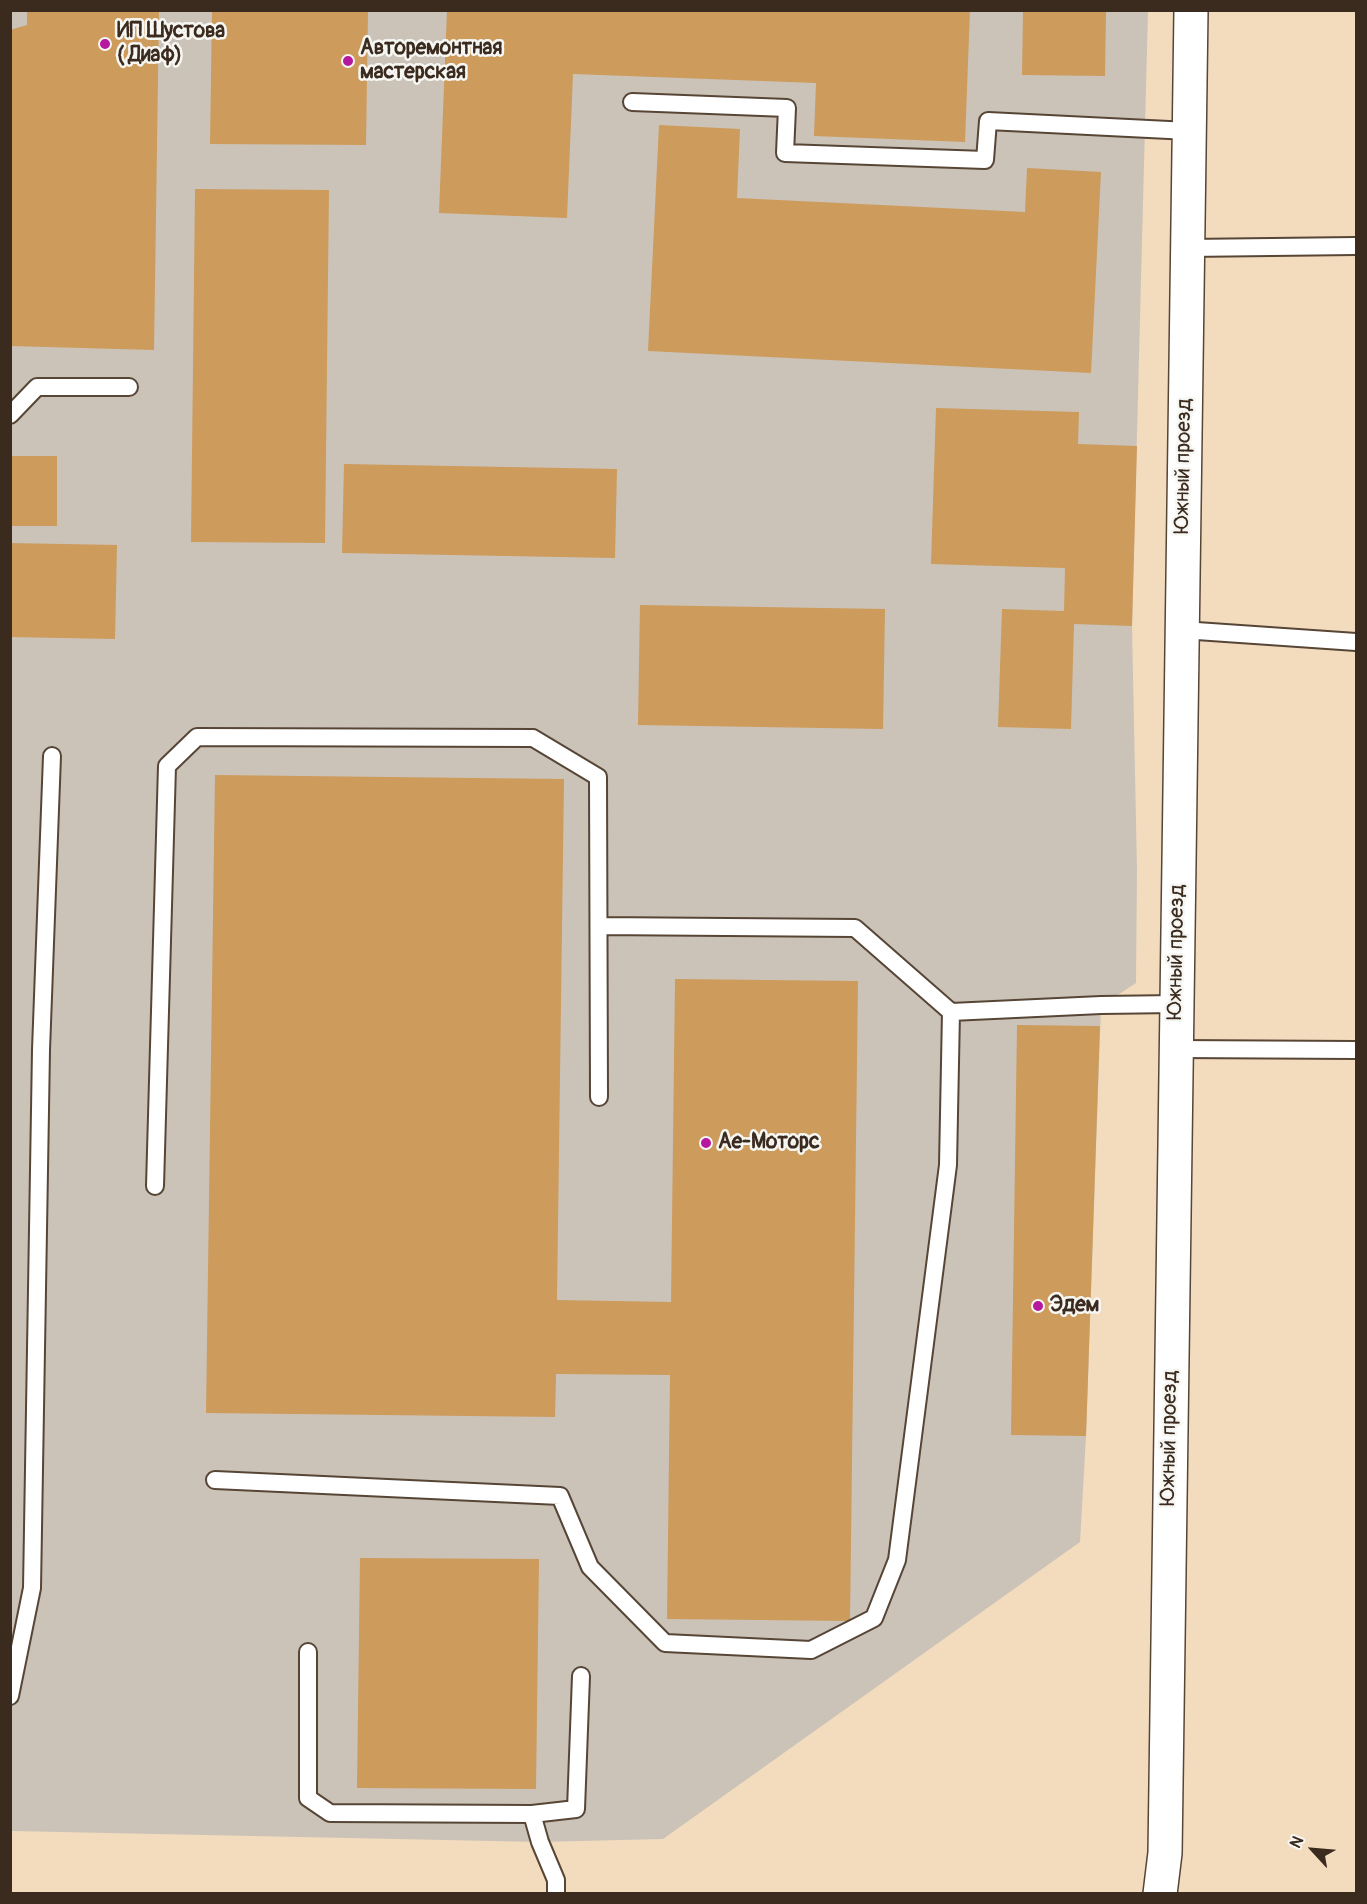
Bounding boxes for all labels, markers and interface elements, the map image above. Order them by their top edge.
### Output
place label: ИП Шустова ( Диаф) [117,19,225,69]
place label: Авторемонтная мастерская [360,36,502,86]
marker: ИП Шустова ( Диаф) [98,37,112,51]
marker: Авторемонтная мастерская [341,54,355,68]
street label: Южный проезд [1170,398,1198,534]
street label: Южный проезд [1163,884,1191,1020]
place label: Ае-Моторс [718,1130,820,1156]
marker: Ае-Моторс [699,1136,713,1150]
place label: Эдем [1050,1293,1099,1319]
marker: Эдем [1031,1299,1045,1313]
street label: Южный проезд [1156,1370,1184,1506]
north arrow [1283,1820,1343,1880]
text: N [1285,1833,1308,1851]

